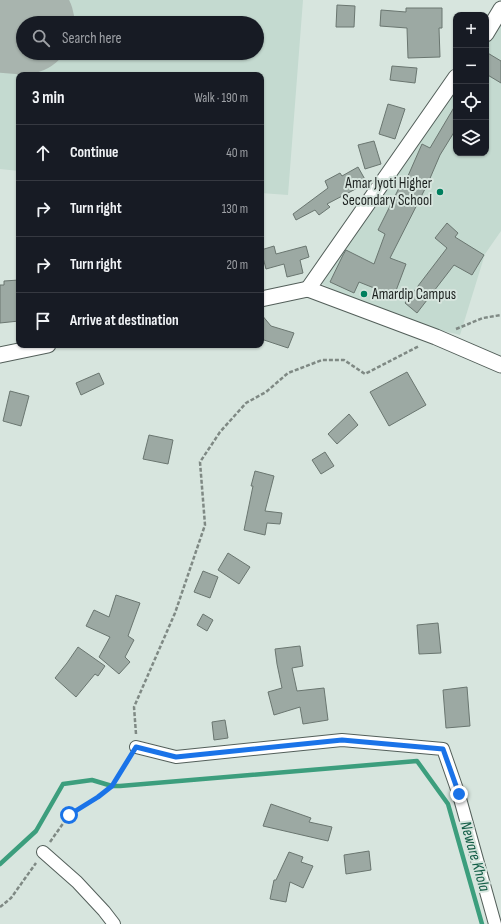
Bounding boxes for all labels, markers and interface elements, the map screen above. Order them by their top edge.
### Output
map controls [453,12,489,156]
button: + [453,12,489,48]
search box [16,16,264,60]
icon: search [30,27,52,49]
text: Search here [62,29,122,48]
button: − [453,48,489,84]
button: locate [453,84,489,120]
text: 3 min [32,88,65,108]
text: Walk · 190 m [194,90,248,106]
button: layers [453,120,489,156]
icon: ahead [32,142,54,164]
text: Continue [70,143,119,162]
text: 40 m [226,145,248,161]
place label: Amar Jyoti Higher Secondary School [342,174,433,210]
marker: Amar Jyoti Higher Secondary School [435,187,445,197]
icon: right [32,198,54,220]
text: Turn right [70,199,122,218]
text: 130 m [222,201,248,217]
icon: right [32,254,54,276]
text: Turn right [70,255,122,274]
text: 20 m [226,257,248,273]
place label: Amardip Campus [371,285,456,304]
marker: Amardip Campus [359,289,369,299]
icon: arrive [32,310,54,332]
text: Arrive at destination [70,311,179,330]
route end [450,785,468,803]
route start [60,806,78,824]
water label: Neware Khola [455,819,494,894]

